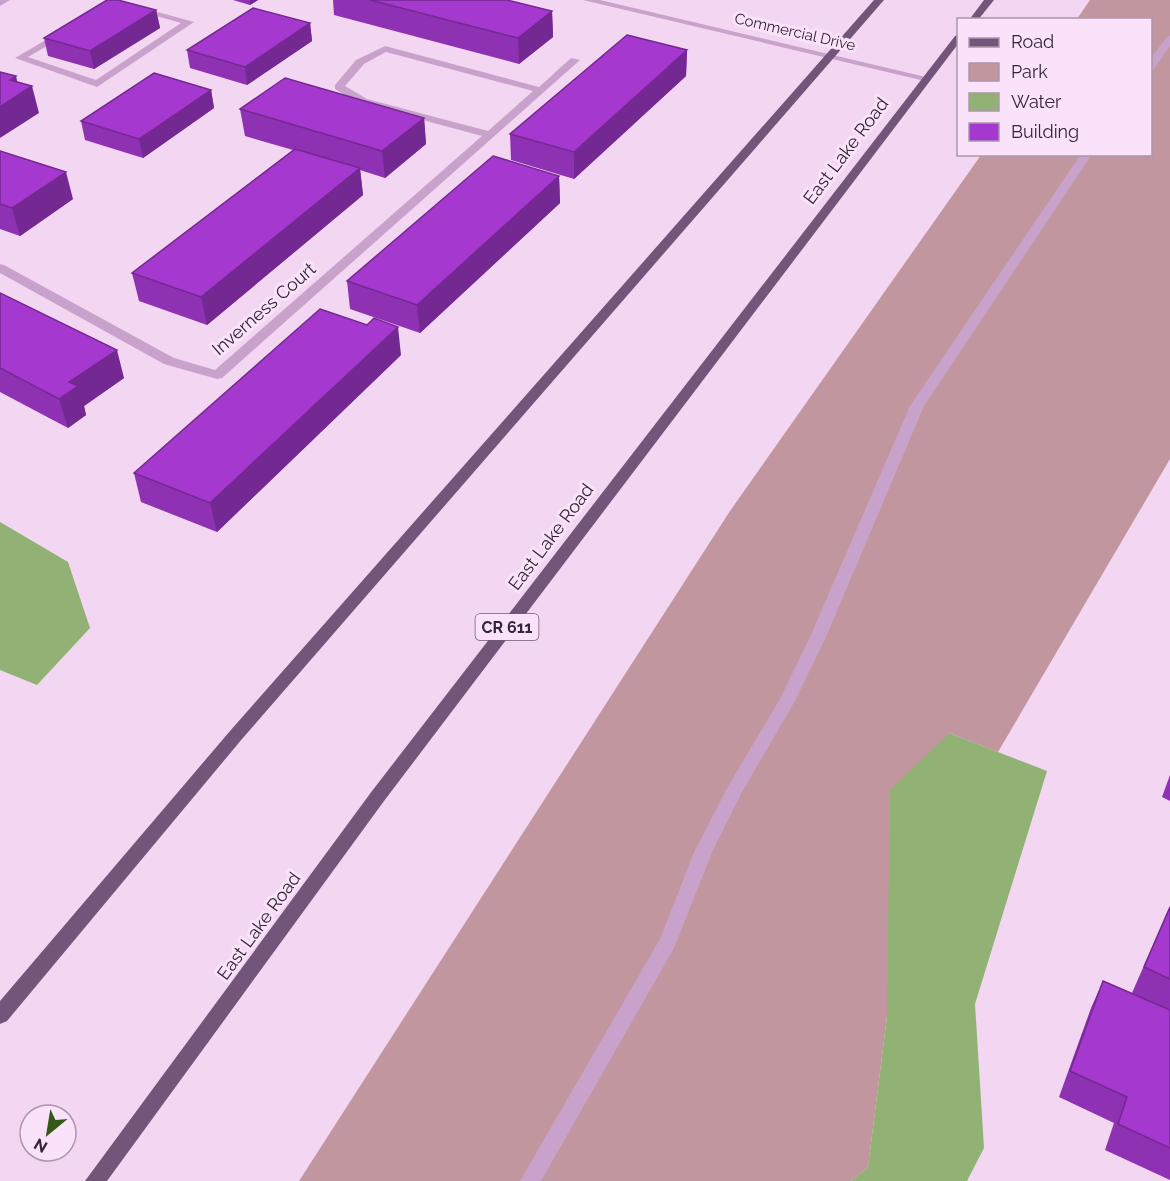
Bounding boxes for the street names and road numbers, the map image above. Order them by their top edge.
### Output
street label: Commercial Drive [733,9,857,55]
street label: East Lake Road [799,93,892,208]
street label: Inverness Court [208,258,320,359]
street label: East Lake Road [504,479,597,594]
road number: CR 611 [476,614,538,640]
street label: East Lake Road [213,868,305,984]

